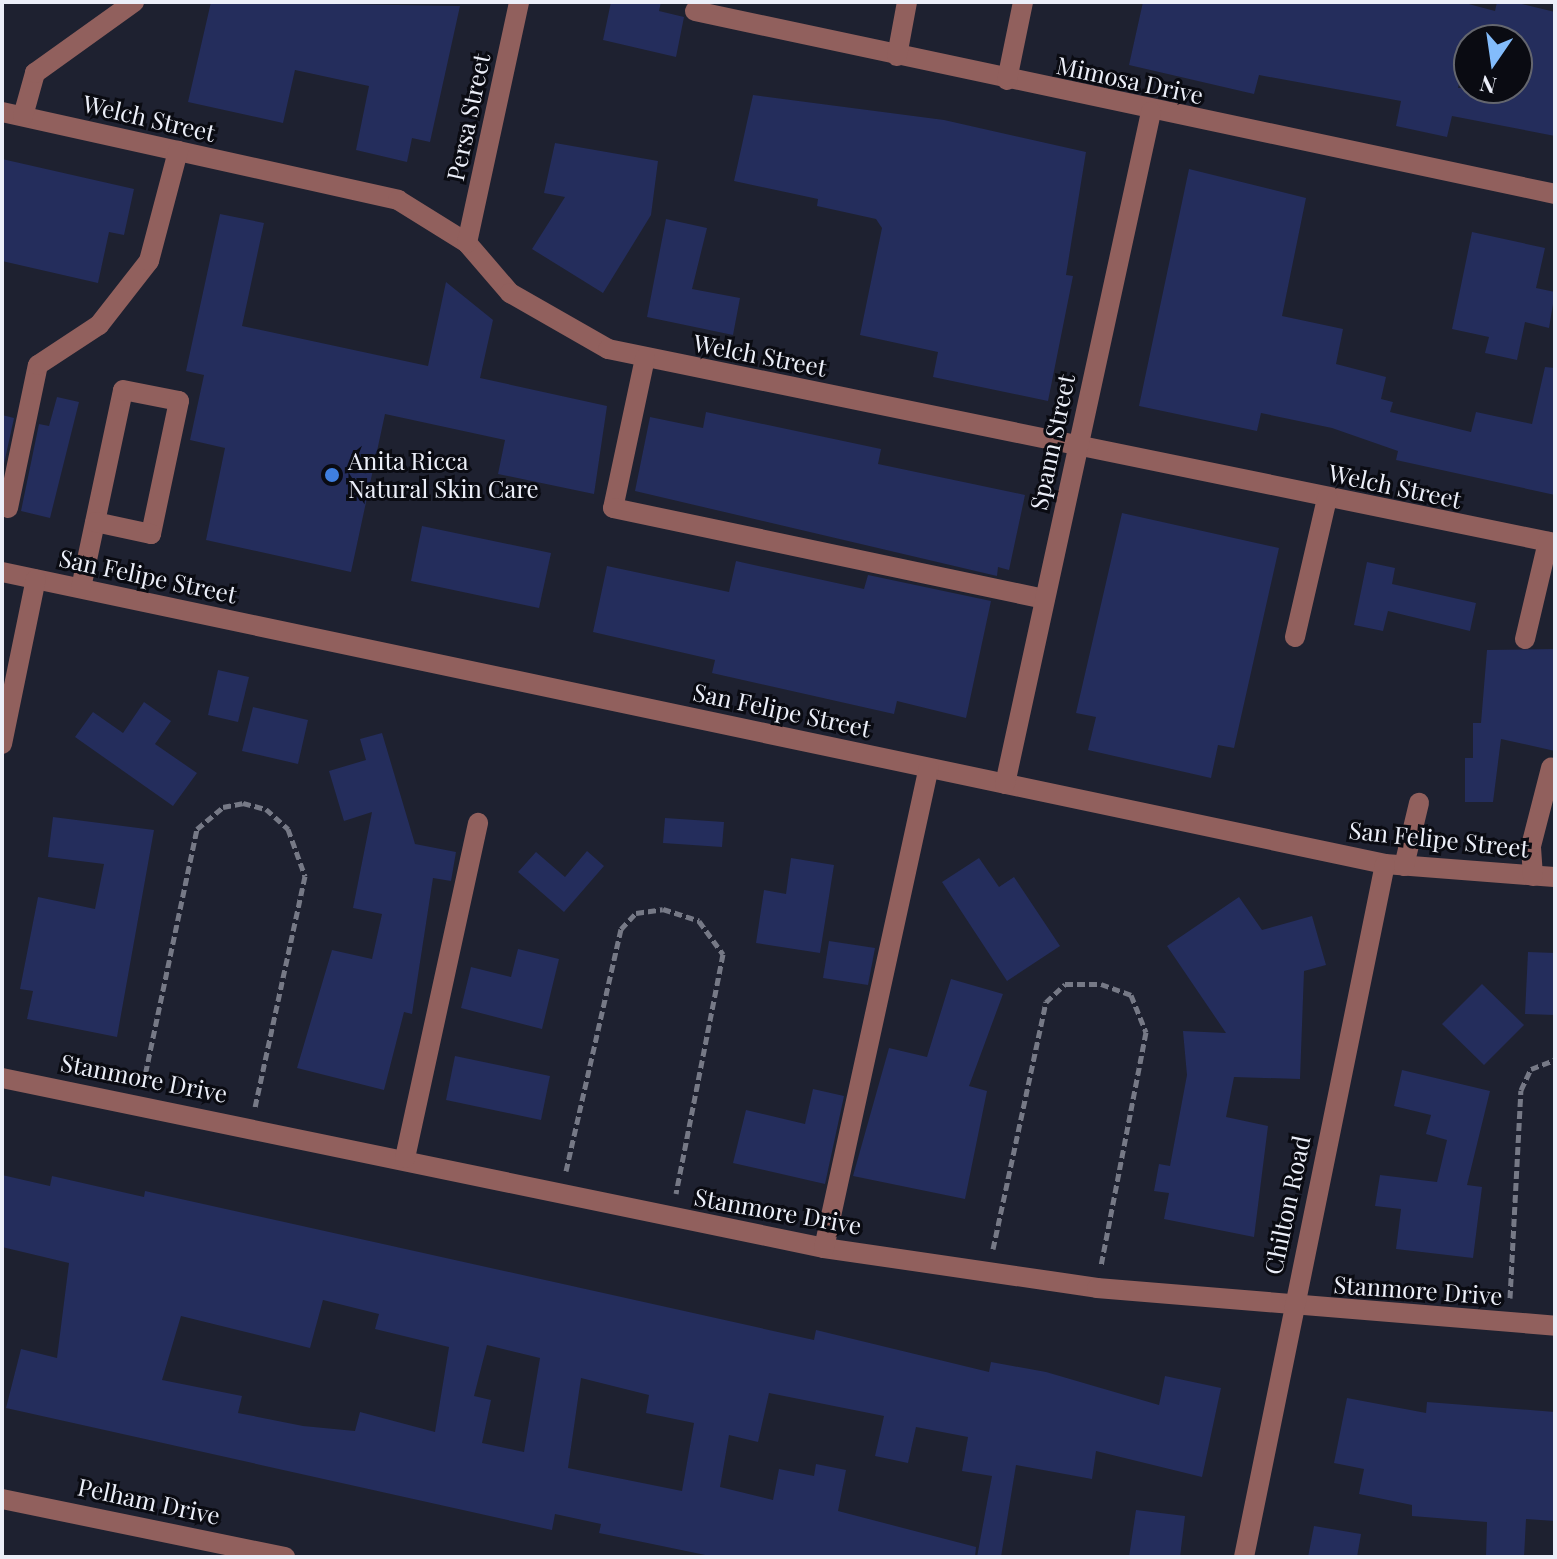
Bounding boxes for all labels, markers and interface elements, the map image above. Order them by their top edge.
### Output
north arrow [1453,24,1533,104]
street label: Mimosa Drive [1054,50,1206,110]
street label: Persa Street [440,51,496,183]
text: N [1477,69,1499,102]
street label: Welch Street [80,89,218,147]
street label: Welch Street [691,328,829,382]
street label: Spann Street [1024,372,1080,512]
place label: Anita Ricca Natural Skin Care [348,447,539,503]
street label: Welch Street [1326,458,1464,514]
marker: Anita Ricca Natural Skin Care [323,466,341,484]
street label: San Felipe Street [57,543,239,609]
street label: San Felipe Street [691,677,873,743]
street label: San Felipe Street [1348,815,1530,863]
street label: Stanmore Drive [58,1048,230,1108]
street label: Chilton Road [1258,1133,1316,1277]
street label: Stanmore Drive [692,1182,864,1240]
street label: Stanmore Drive [1333,1270,1503,1310]
street label: Pelham Drive [75,1472,223,1530]

